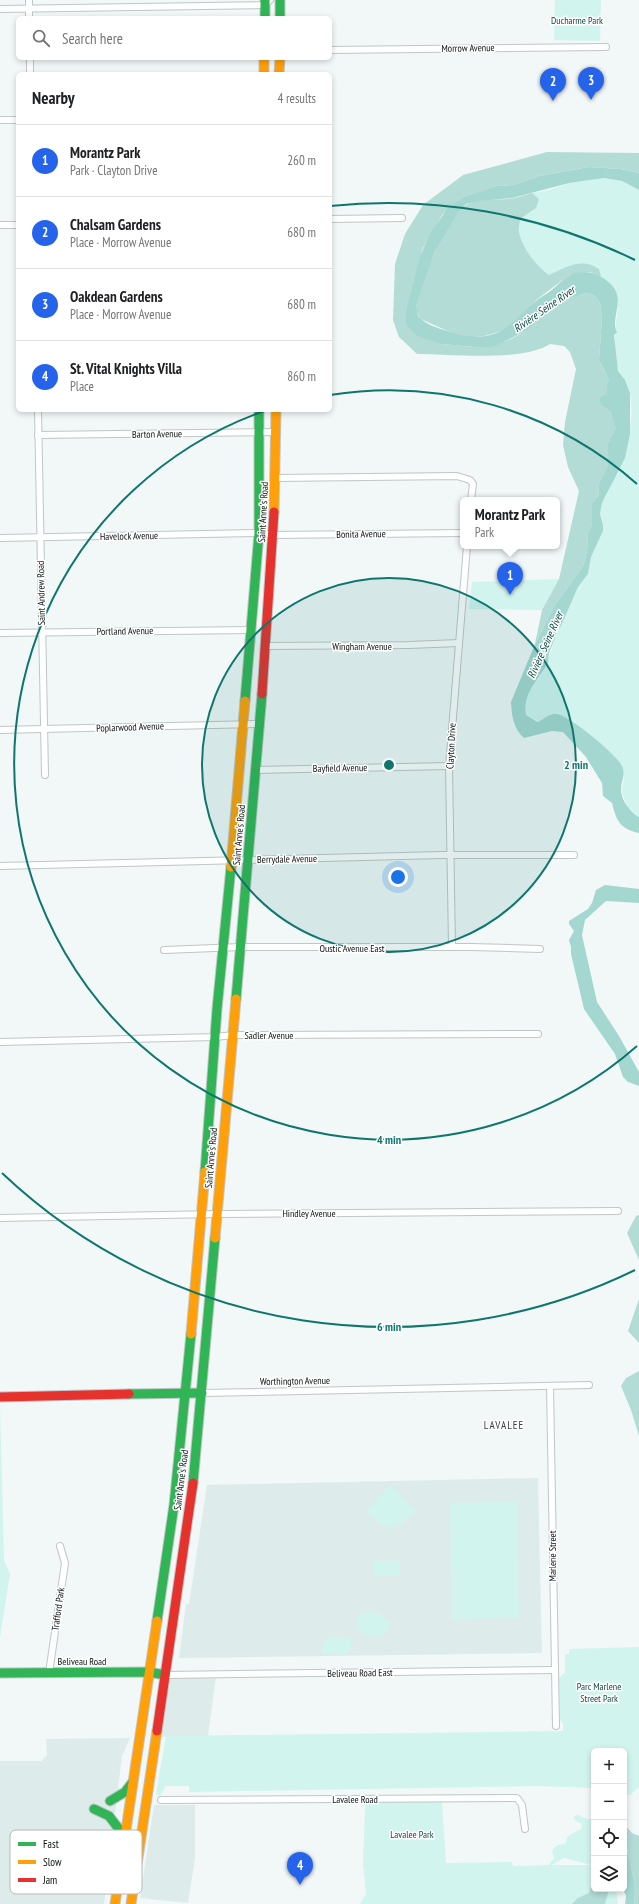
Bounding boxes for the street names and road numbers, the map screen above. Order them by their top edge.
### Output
street label: Morrow Avenue [441,41,495,55]
street label: Barton Avenue [132,427,182,441]
street label: Saint Anne's Road [255,481,271,543]
street label: Bonita Avenue [336,527,386,541]
street label: Havelock Avenue [100,529,158,543]
street label: Saint Andrew Road [34,561,48,625]
street label: Portland Avenue [97,624,153,638]
street label: Wingham Avenue [332,640,392,653]
street label: Poplarwood Avenue [96,719,164,735]
street label: Clayton Drive [443,723,459,769]
street label: Bayfield Avenue [313,761,367,775]
street label: Saint Anne's Road [230,804,248,866]
street label: Berrydale Avenue [257,852,317,866]
street label: Oustic Avenue East [319,942,385,955]
street label: Sadler Avenue [245,1029,293,1042]
street label: Saint Anne's Road [202,1127,220,1189]
street label: Hindley Avenue [282,1207,336,1220]
street label: Worthington Avenue [260,1374,330,1388]
street label: Saint Anne's Road [171,1449,191,1511]
street label: Marlene Street [546,1530,559,1581]
street label: Trafford Park [49,1586,68,1632]
street label: Beliveau Road [58,1655,106,1668]
street label: Beliveau Road East [327,1666,393,1680]
street label: Lavalee Road [332,1793,378,1806]

